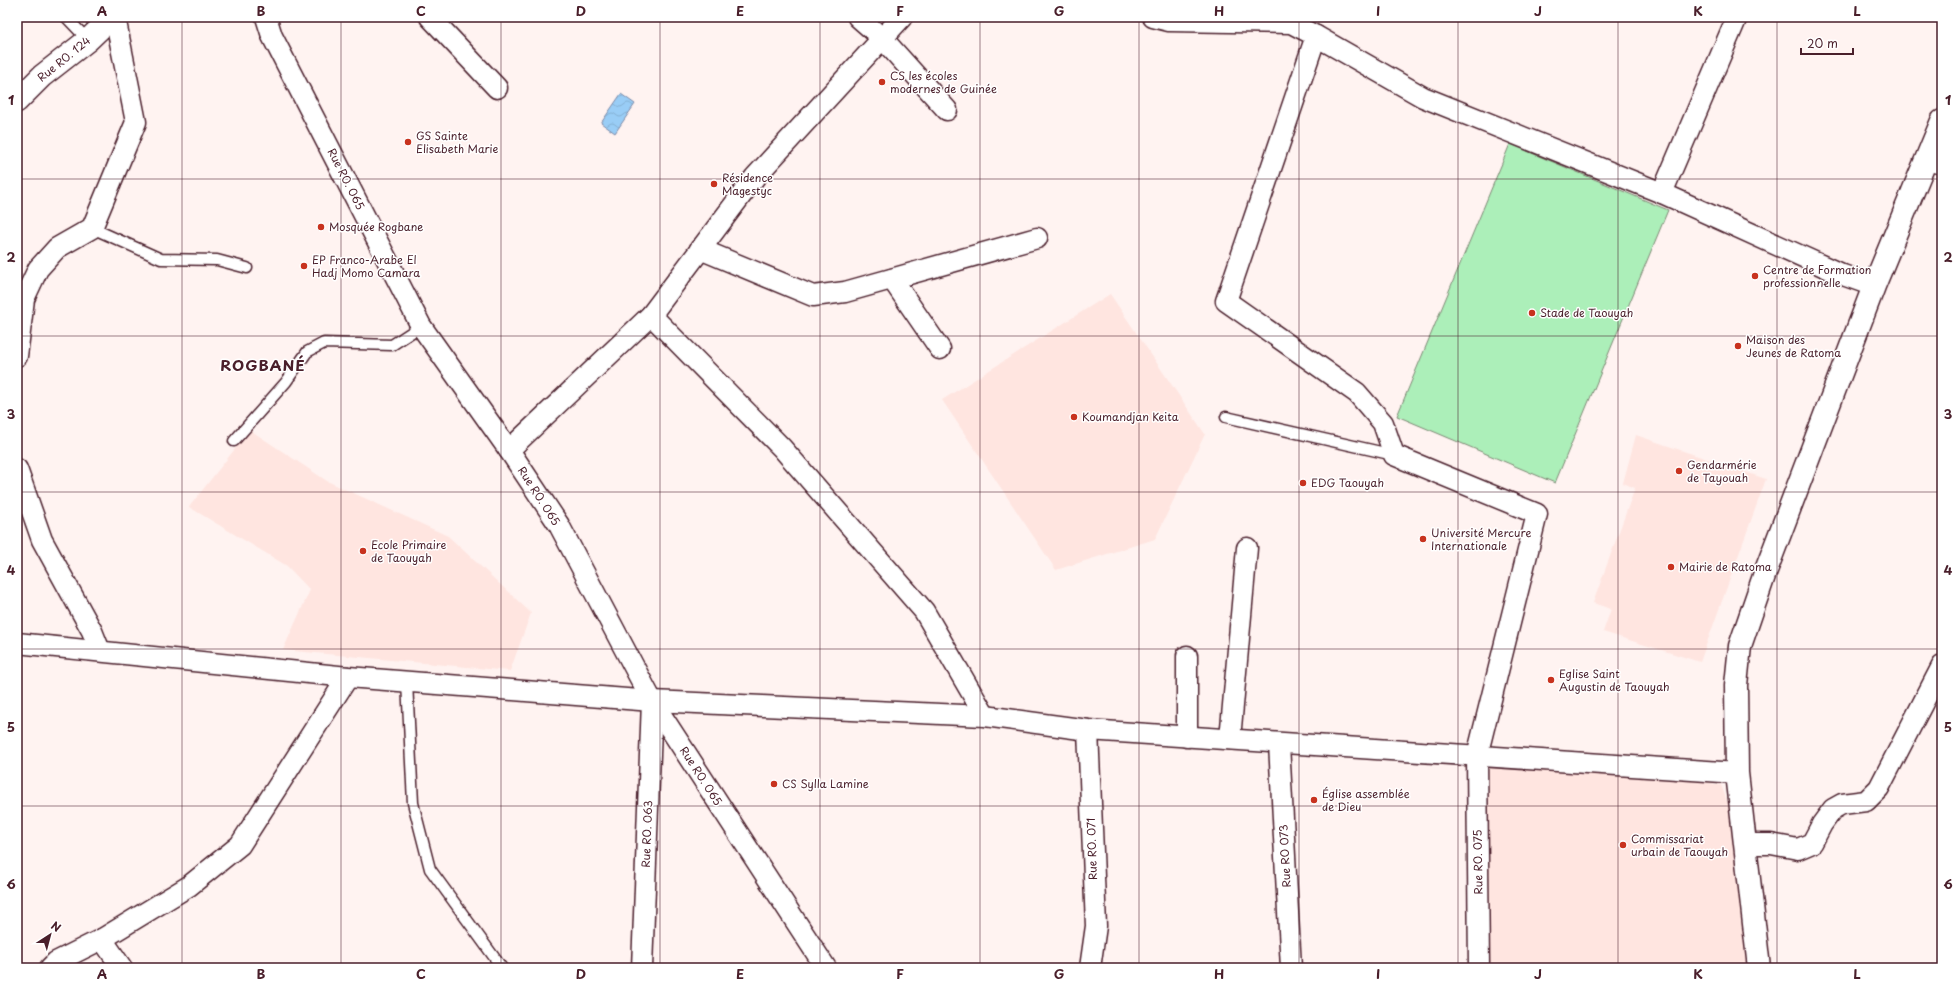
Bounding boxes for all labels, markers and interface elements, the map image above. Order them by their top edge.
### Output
text: A [97,1,107,20]
text: B [257,1,266,20]
text: C [416,1,426,20]
text: D [576,1,586,20]
text: E [736,1,744,20]
text: F [896,1,904,20]
text: G [1054,1,1064,20]
text: H [1214,1,1224,20]
text: I [1376,1,1380,20]
text: J [1534,1,1542,20]
text: K [1693,1,1703,20]
text: L [1853,1,1861,20]
scale bar [1801,30,1853,56]
street label: Rue RO. 124 [33,32,94,85]
text: 20 m [1807,34,1838,52]
place label: CS les écoles modernes de Guinée [890,67,997,97]
marker: CS les écoles modernes de Guinée [877,77,887,87]
text: 1 [8,90,14,109]
text: 1 [1945,90,1951,109]
place label: GS Sainte Elisabeth Marie [416,127,499,157]
marker: GS Sainte Elisabeth Marie [403,137,413,147]
street label: Rue RO. 065 [324,145,369,213]
place label: Résidence Magestyc [722,169,773,199]
marker: Résidence Magestyc [709,179,719,189]
place label: Mosquée Rogbane [329,218,423,235]
marker: Mosquée Rogbane [316,222,326,232]
text: 2 [6,247,16,266]
text: 2 [1943,247,1953,266]
place label: EP Franco-Arabe El Hadj Momo Camara [312,251,420,281]
marker: EP Franco-Arabe El Hadj Momo Camara [299,261,309,271]
place label: Centre de Formation professionnelle [1763,261,1871,291]
marker: Centre de Formation professionnelle [1750,271,1760,281]
place label: Stade de Taouyah [1540,304,1634,321]
marker: Stade de Taouyah [1527,308,1537,318]
place label: Maison des Jeunes de Ratoma [1746,331,1841,361]
marker: Maison des Jeunes de Ratoma [1733,341,1743,351]
district label: ROGBANÉ [220,353,306,376]
text: 3 [7,404,16,423]
text: 3 [1944,404,1953,423]
place label: Koumandjan Keita [1082,408,1179,425]
marker: Koumandjan Keita [1069,412,1079,422]
place label: Gendarmérie de Tayouah [1687,456,1757,486]
street label: Rue RO. 065 [514,463,565,528]
marker: Gendarmérie de Tayouah [1674,466,1684,476]
place label: EDG Taouyah [1311,474,1384,491]
marker: EDG Taouyah [1298,478,1308,488]
place label: Université Mercure Internationale [1431,524,1531,554]
marker: Université Mercure Internationale [1418,534,1428,544]
place label: Ecole Primaire de Taouyah [371,536,447,566]
marker: Ecole Primaire de Taouyah [358,546,368,556]
place label: Mairie de Ratoma [1679,558,1772,575]
text: 4 [7,560,16,579]
text: 4 [1944,560,1953,579]
marker: Mairie de Ratoma [1666,562,1676,572]
place label: Eglise Saint Augustin de Taouyah [1559,665,1670,695]
marker: Eglise Saint Augustin de Taouyah [1546,675,1556,685]
text: 5 [7,717,15,736]
text: 5 [1944,717,1952,736]
street label: Rue RO. 065 [676,743,727,808]
place label: CS Sylla Lamine [782,775,869,792]
marker: CS Sylla Lamine [769,779,779,789]
place label: Église assemblée de Dieu [1322,785,1410,815]
marker: Église assemblée de Dieu [1309,795,1319,805]
street label: Rue RO. 063 [637,800,656,868]
street label: Rue RO. 071 [1082,817,1101,881]
street label: Rue RO 073 [1274,824,1295,888]
street label: Rue RO. 075 [1468,829,1487,895]
place label: Commissariat urbain de Taouyah [1631,830,1728,860]
marker: Commissariat urbain de Taouyah [1618,840,1628,850]
text: 6 [6,874,16,893]
text: 6 [1943,874,1953,893]
north arrow [30,915,70,955]
text: N [48,917,65,936]
text: A [97,964,107,983]
text: B [257,964,266,983]
text: C [416,964,426,983]
text: D [576,964,586,983]
text: E [736,964,744,983]
text: F [896,964,904,983]
text: G [1054,964,1064,983]
text: H [1214,964,1224,983]
text: I [1376,964,1380,983]
text: J [1534,964,1542,983]
text: K [1693,964,1703,983]
text: L [1853,964,1861,983]

